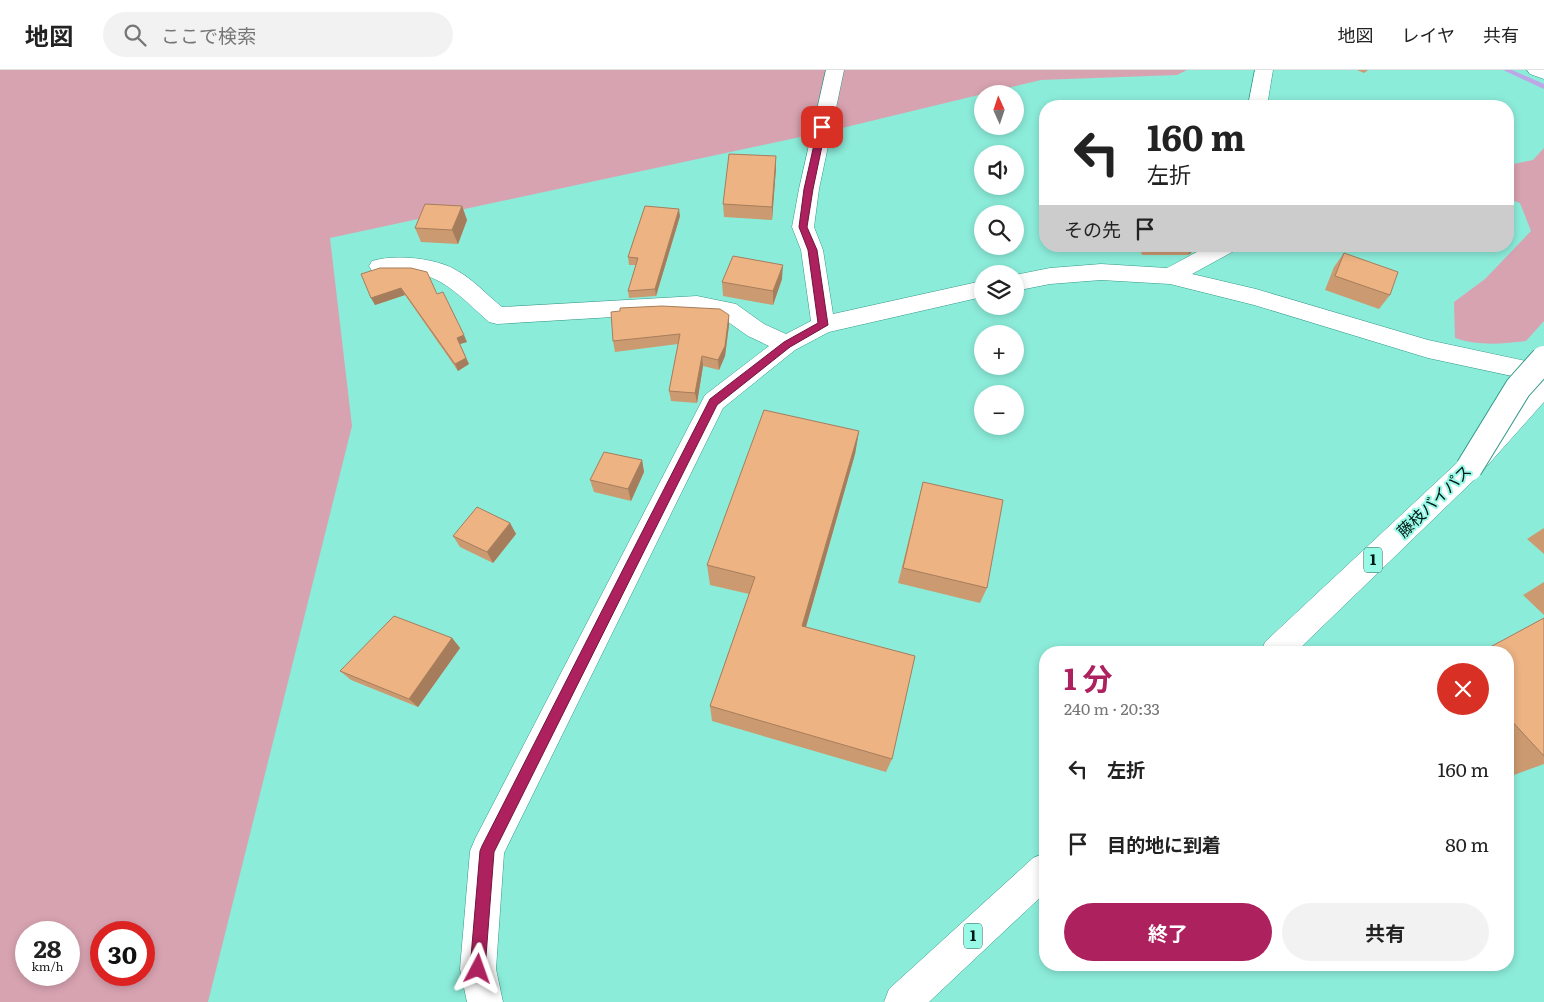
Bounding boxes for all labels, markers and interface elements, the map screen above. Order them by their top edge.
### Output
search box [103,12,453,57]
text: 地図 [25,17,73,52]
icon: search [121,21,149,49]
text: ここで検索 [161,21,256,49]
text: 地図 [1338,21,1374,48]
text: レイヤ [1402,21,1455,48]
text: 共有 [1483,21,1519,48]
north arrow [974,85,1024,135]
map controls [974,85,1024,435]
pin [801,106,843,148]
text: 160 m [1147,110,1245,162]
icon: arrive [808,113,836,141]
icon: left [1064,120,1129,185]
button: sound [974,145,1024,195]
text: 左折 [1147,157,1191,190]
button: search [974,205,1024,255]
text: その先 [1064,215,1121,243]
icon: arrive [1131,215,1159,243]
button: layers [974,265,1024,315]
button: + [974,325,1024,375]
button: − [974,385,1024,435]
street label: 藤枝バイパス [1391,458,1476,542]
road number: 1 [1364,548,1382,572]
text: 1 分 [1064,655,1112,699]
button: close [1437,663,1489,715]
text: 240 m · 20:33 [1064,696,1160,720]
icon: left [1064,755,1092,783]
text: 左折 [1107,755,1145,783]
text: 160 m [1438,755,1489,783]
icon: arrive [1064,830,1092,858]
text: 目的地に到着 [1107,830,1221,858]
text: 80 m [1445,830,1489,858]
button: 終了 [1064,903,1272,961]
button: 共有 [1282,903,1489,961]
speed limit sign: 30 [90,921,155,986]
road number: 1 [964,924,982,948]
text: 28 [33,929,62,966]
position arrow [451,942,503,994]
text: km/h [32,957,63,975]

